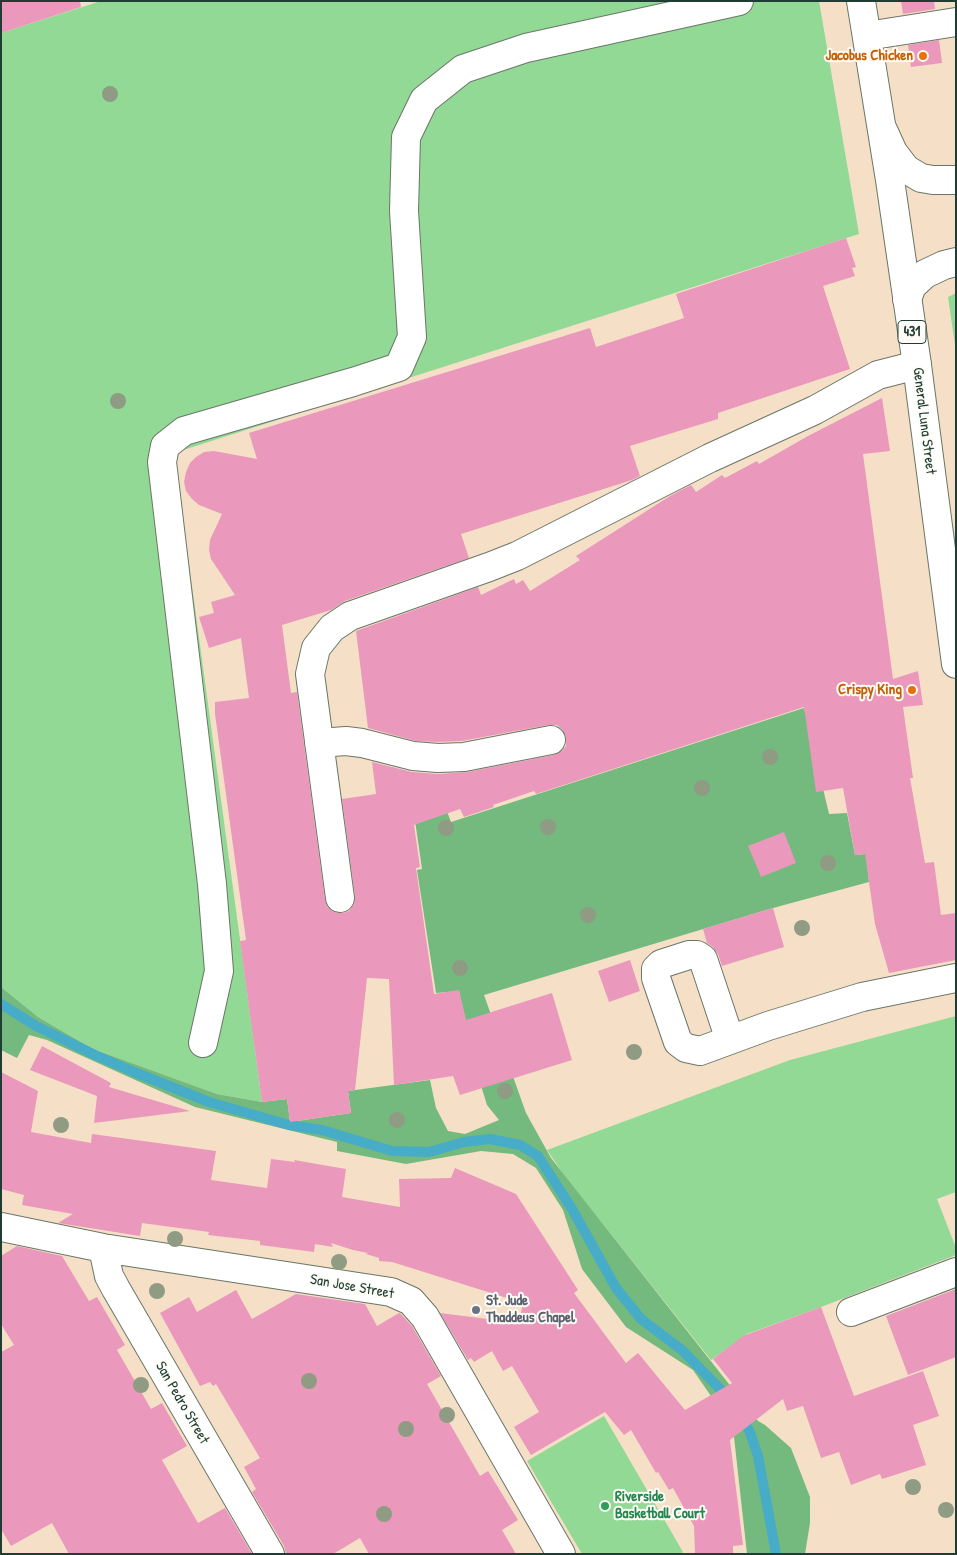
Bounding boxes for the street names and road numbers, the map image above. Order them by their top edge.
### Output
road number: 431 [898,321,926,344]
street label: General Luna Street [909,366,939,476]
street label: San Jose Street [309,1271,395,1303]
street label: San Pedro Street [151,1359,213,1447]

